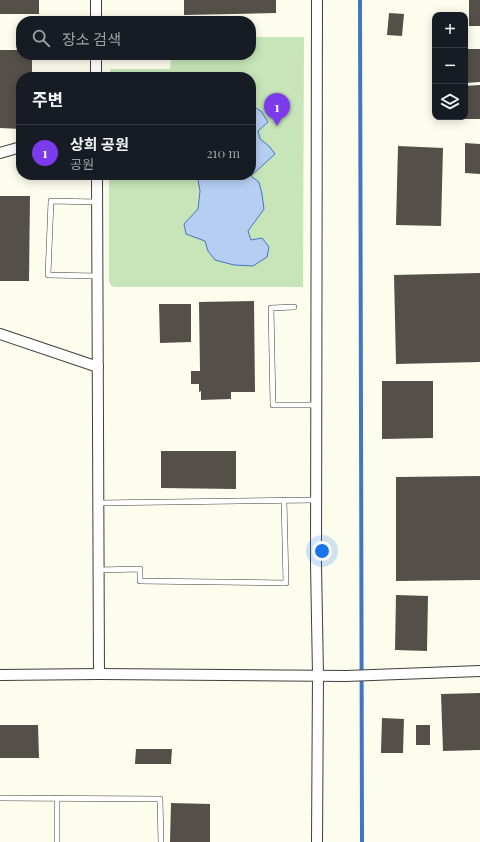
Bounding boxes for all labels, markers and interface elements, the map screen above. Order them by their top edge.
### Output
map controls [432,12,468,120]
button: + [432,12,468,48]
search box [16,16,256,60]
icon: search [30,27,52,49]
text: 장소 검색 [62,29,121,49]
button: − [432,48,468,84]
button: layers [432,84,468,120]
text: 주변 [32,88,63,110]
pin: 1 [264,93,290,126]
text: 상희 공원 [70,134,129,154]
text: 1 [43,144,47,161]
text: 210 m [206,144,240,161]
text: 공원 [70,155,94,172]
your location [312,541,332,561]

